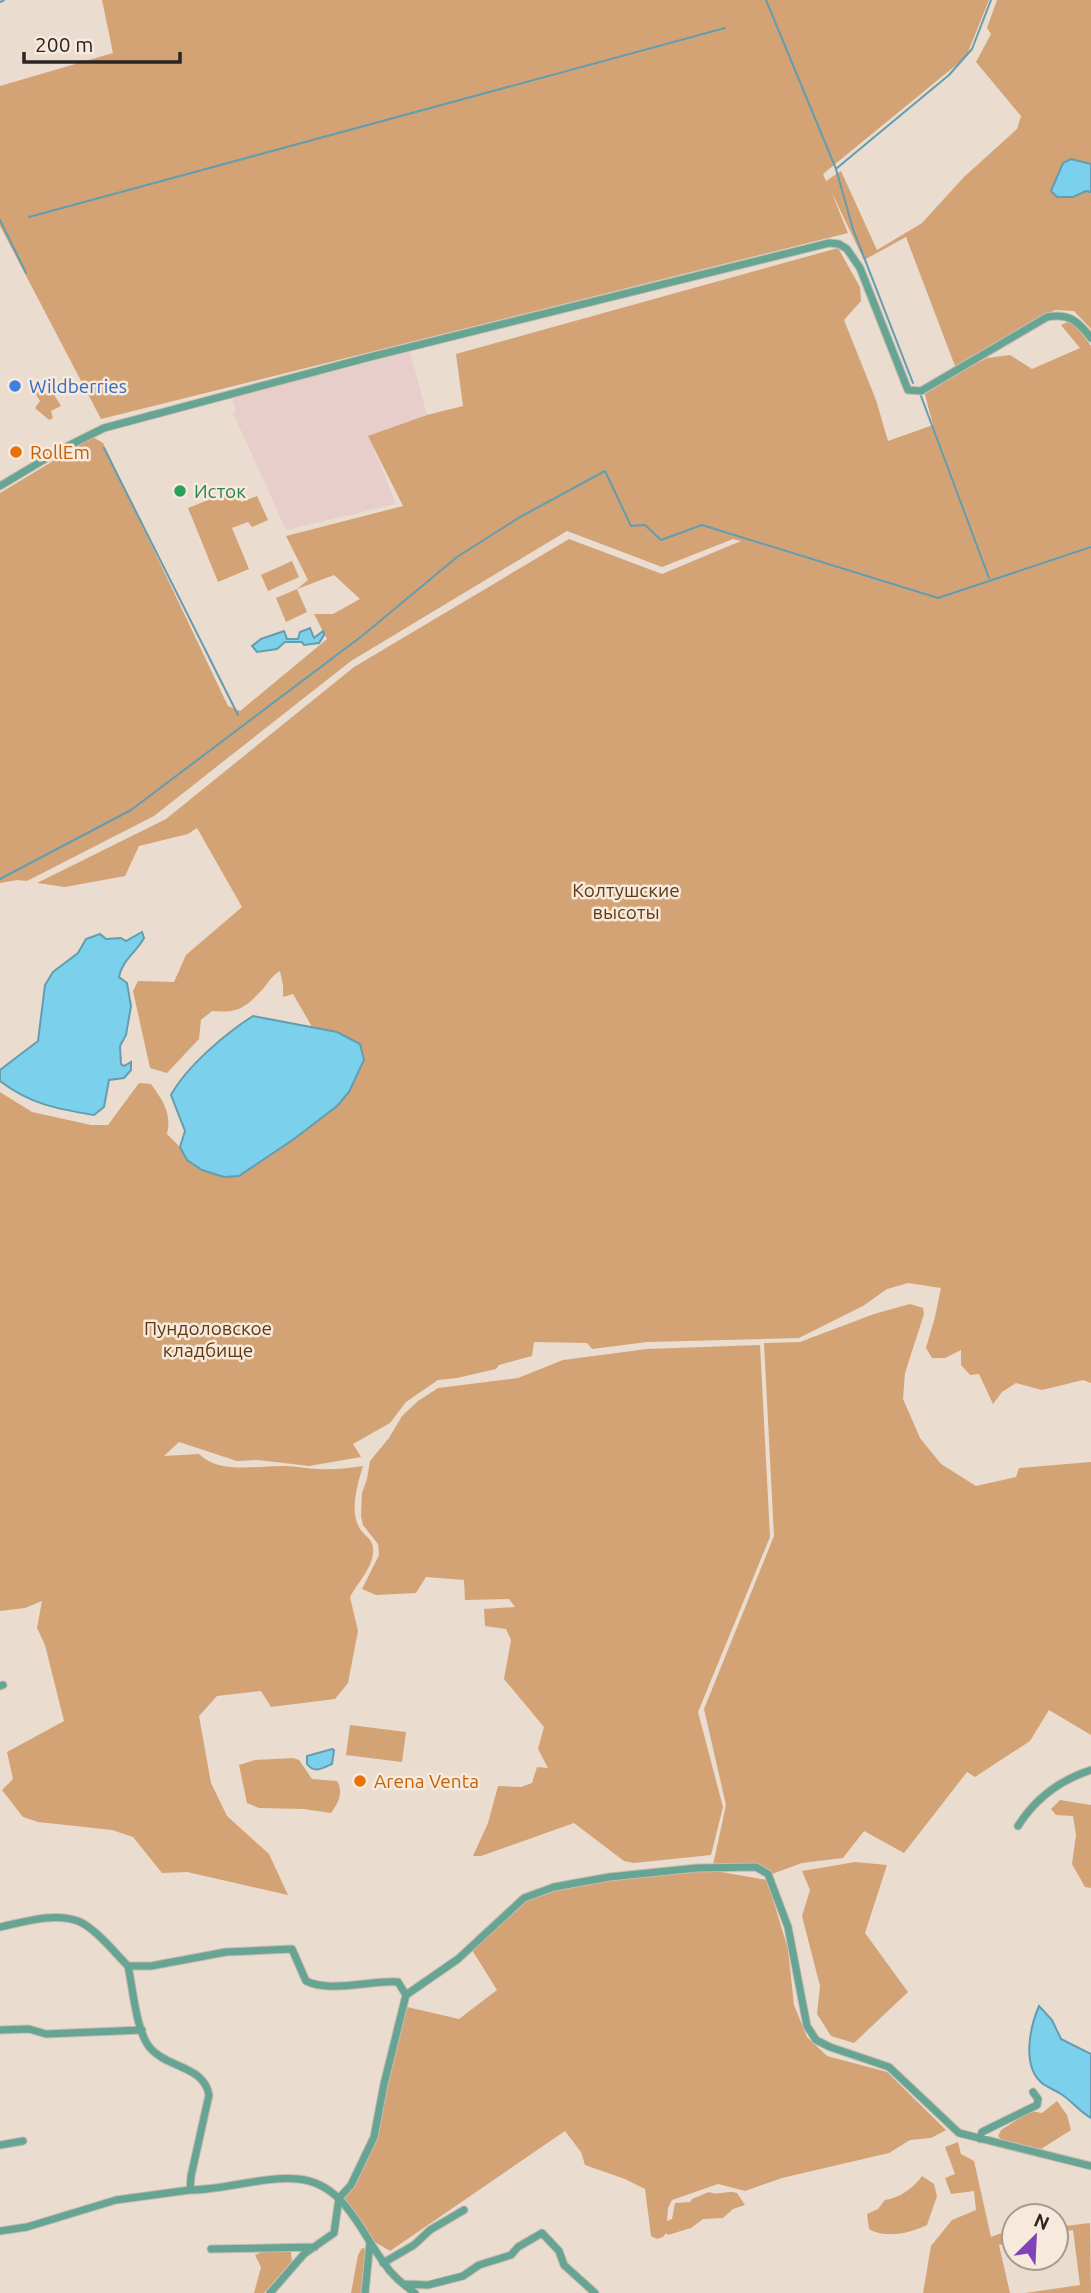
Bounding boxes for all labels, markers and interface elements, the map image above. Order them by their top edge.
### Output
scale bar [24,21,180,65]
text: 200 m [35,32,93,56]
place label: Wildberries [29,375,127,397]
marker: Wildberries [7,378,23,394]
place label: RollEm [30,441,90,463]
marker: RollEm [8,444,24,460]
place label: Исток [194,480,246,502]
marker: Исток [172,483,188,499]
park label: Колтушские высоты [572,879,680,923]
park label: Пундоловское кладбище [144,1317,272,1361]
place label: Arena Venta [374,1770,479,1792]
marker: Arena Venta [352,1773,368,1789]
north arrow [1000,2202,1070,2272]
text: N [1031,2209,1053,2234]

